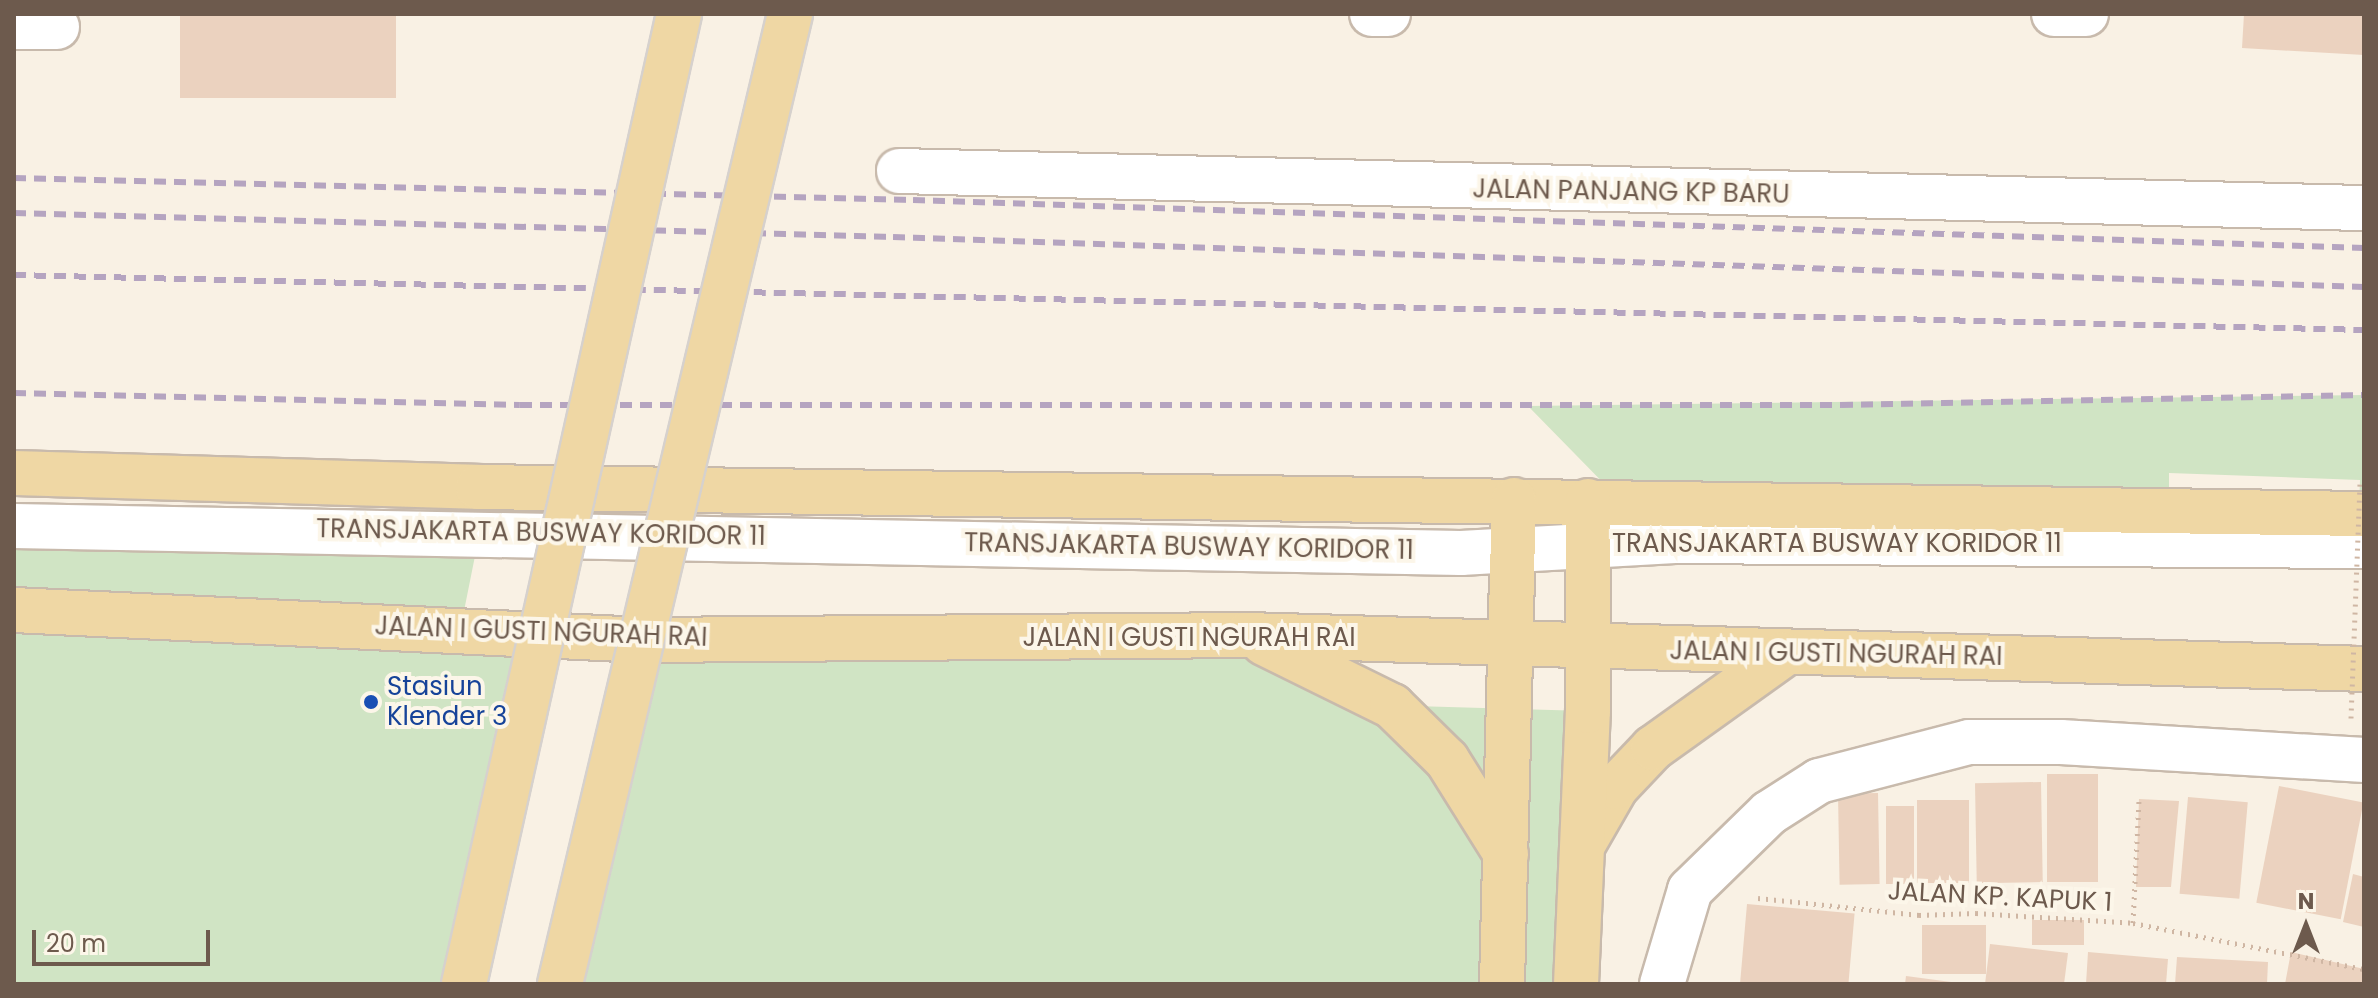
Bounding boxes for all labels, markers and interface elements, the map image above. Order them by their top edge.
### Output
street label: JALAN PANJANG KP BARU [1472,174,1790,210]
street label: TRANSJAKARTA BUSWAY KORIDOR 11 [316,513,766,553]
street label: TRANSJAKARTA BUSWAY KORIDOR 11 [964,527,1414,567]
street label: TRANSJAKARTA BUSWAY KORIDOR 11 [1612,528,2062,560]
street label: JALAN I GUSTI NGURAH RAI [374,611,708,653]
street label: JALAN I GUSTI NGURAH RAI [1022,622,1356,654]
street label: JALAN I GUSTI NGURAH RAI [1669,635,2003,673]
place label: Stasiun Klender 3 [387,671,507,732]
marker: Stasiun Klender 3 [362,693,380,711]
street label: JALAN KP. KAPUK 1 [1887,876,2113,918]
north arrow [2266,886,2346,966]
text: N [2298,886,2314,917]
scale bar [36,914,214,964]
text: 20 m [46,927,106,960]

